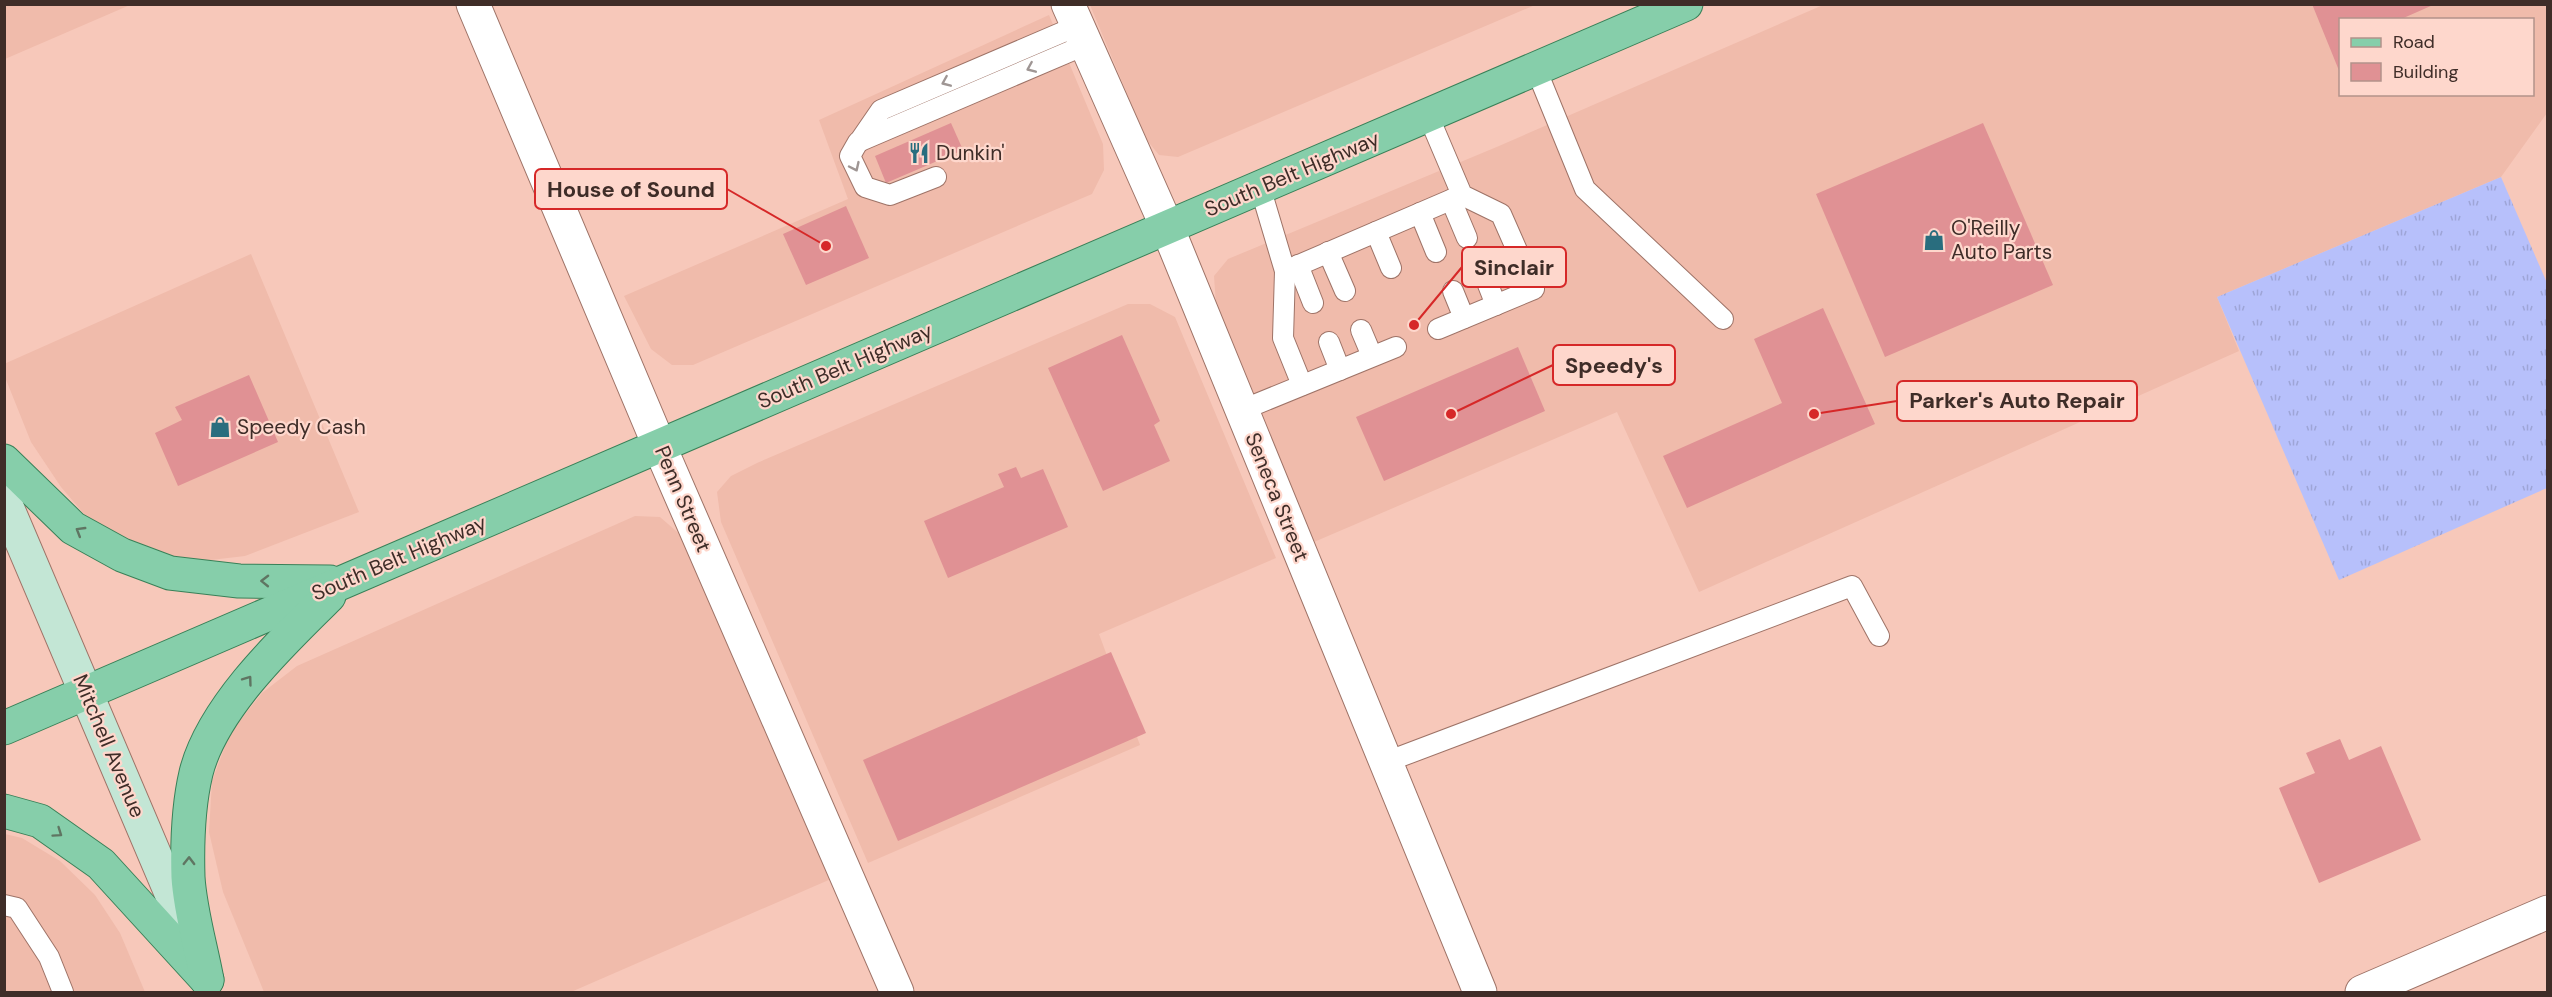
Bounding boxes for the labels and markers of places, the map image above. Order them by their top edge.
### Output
place label: Dunkin' [936,139,1005,167]
restaurant icon: Dunkin' [907,141,931,165]
callout: House of Sound [535,169,727,209]
place label: O'Reilly Auto Parts [1951,214,2052,266]
shop icon: O'Reilly Auto Parts [1922,228,1946,252]
callout: Sinclair [1462,247,1566,287]
callout: Speedy's [1553,345,1675,385]
callout: Parker's Auto Repair [1897,381,2137,421]
place label: Speedy Cash [237,413,366,441]
shop icon: Speedy Cash [208,415,232,439]

